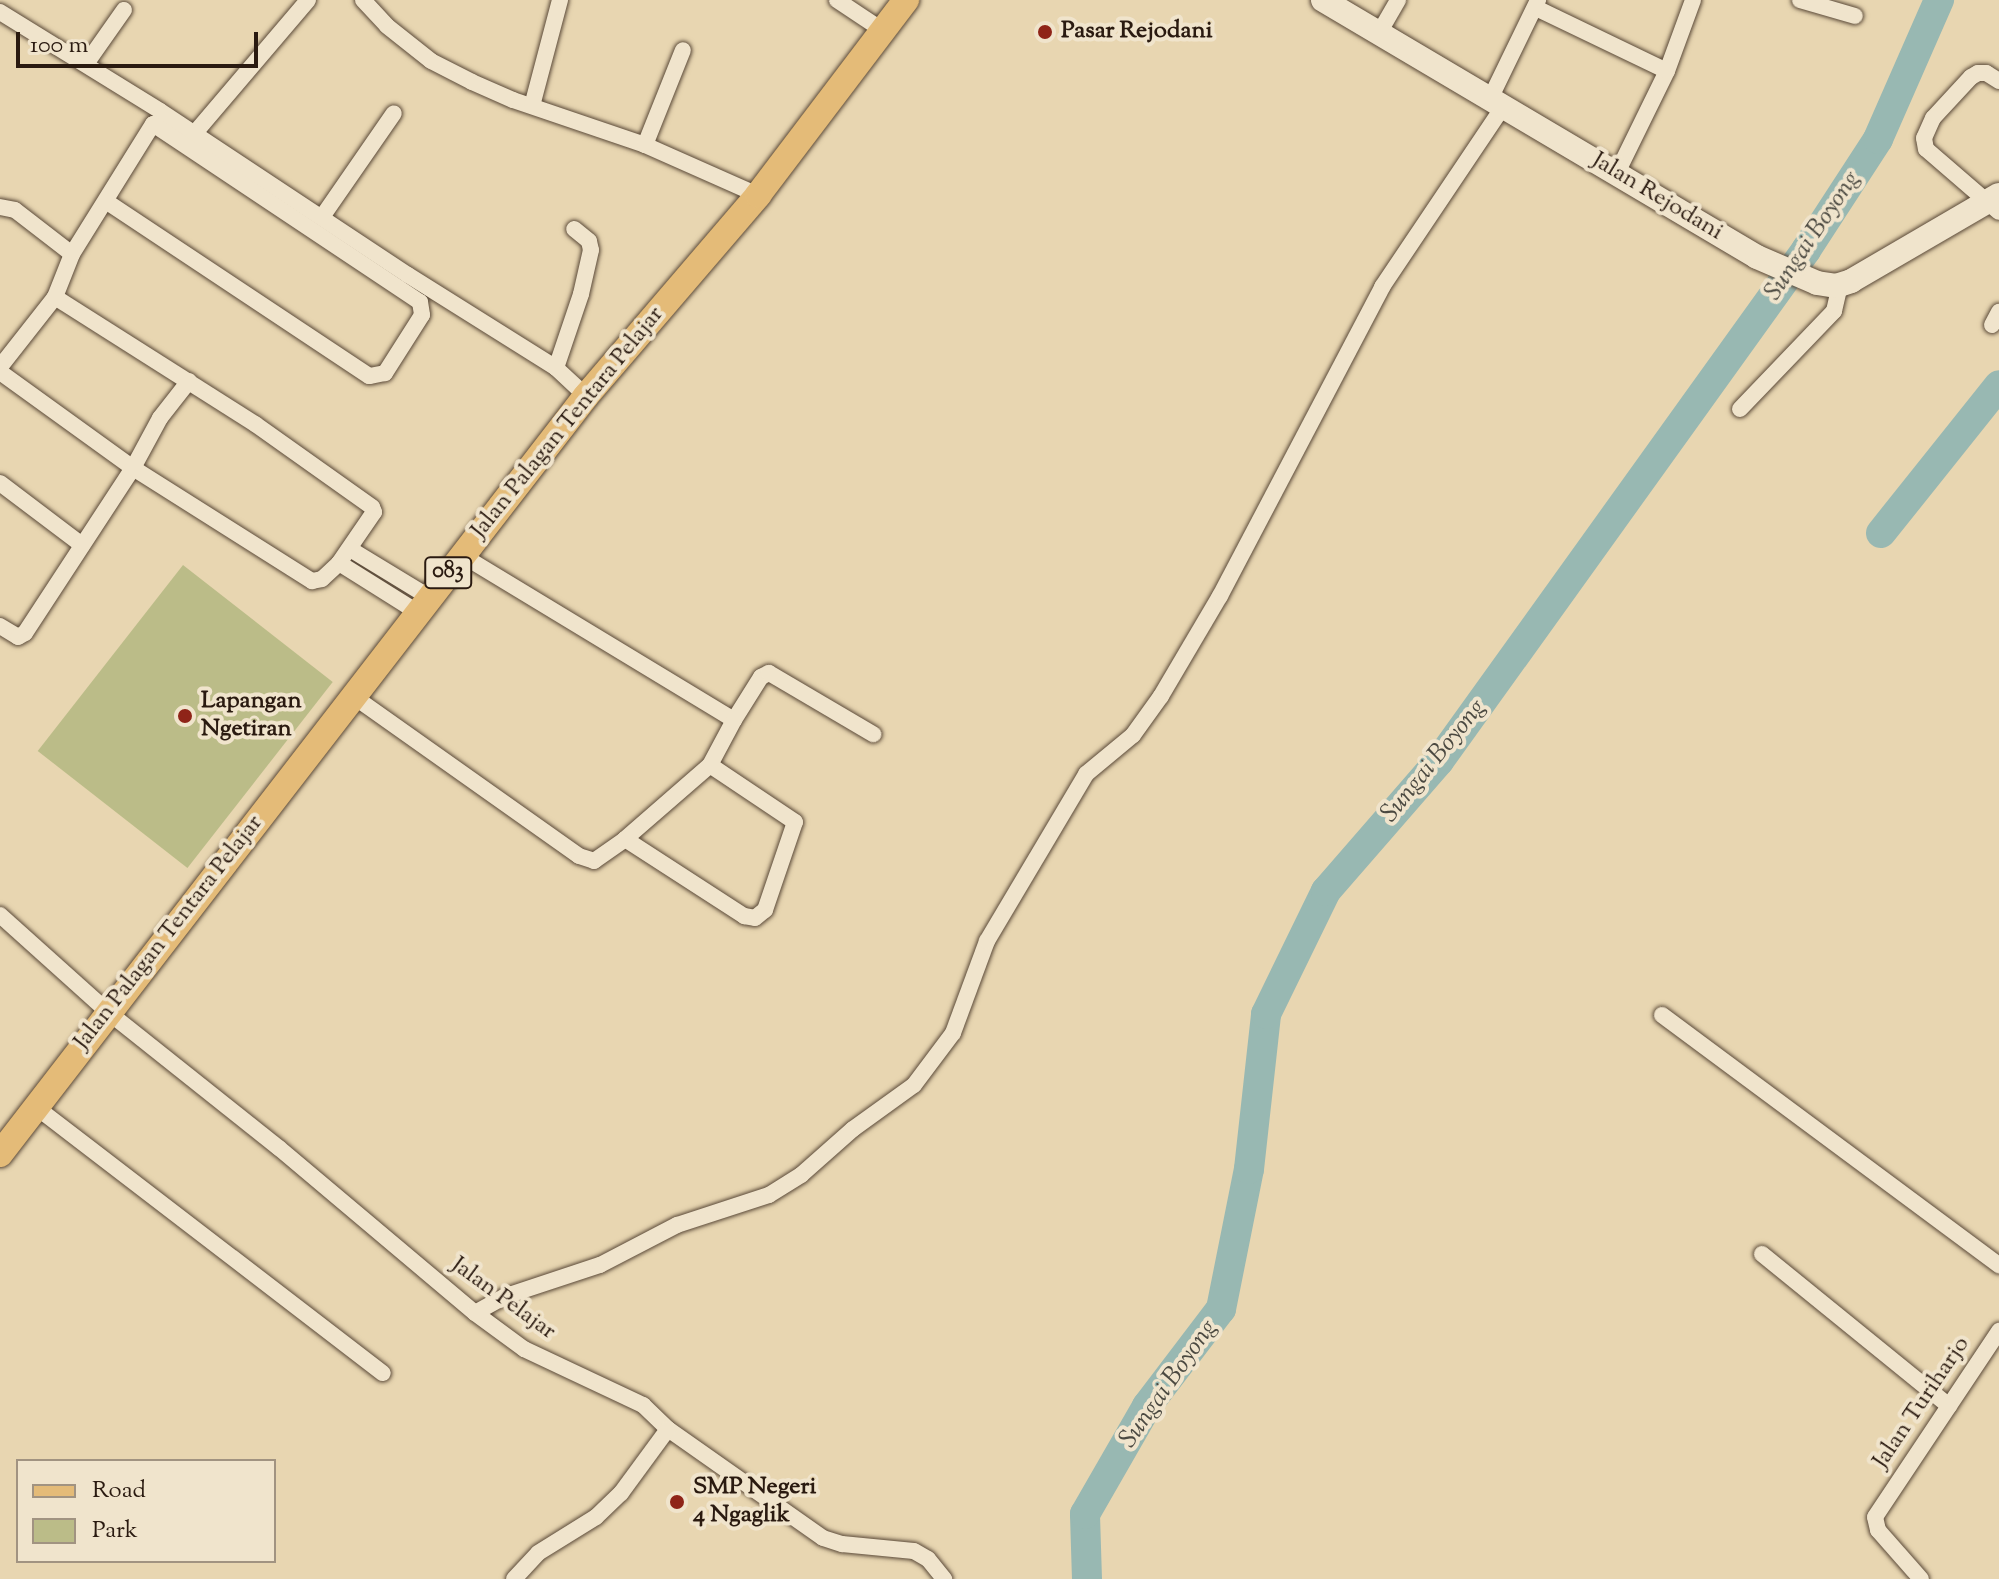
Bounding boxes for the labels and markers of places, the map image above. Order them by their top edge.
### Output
place label: Pasar Rejodani [1061,18,1213,46]
marker: Pasar Rejodani [1036,23,1054,41]
place label: Lapangan Ngetiran [201,688,302,744]
marker: Lapangan Ngetiran [176,707,194,725]
place label: SMP Negeri 4 Ngaglik [693,1474,816,1530]
marker: SMP Negeri 4 Ngaglik [668,1493,686,1511]

